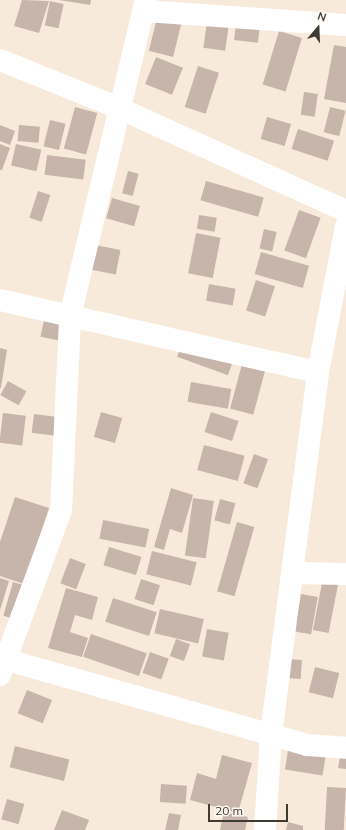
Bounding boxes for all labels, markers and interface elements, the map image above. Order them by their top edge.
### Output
north arrow [298,8,338,48]
text: N [316,9,328,25]
scale bar [210,796,290,822]
text: 20 m [215,803,243,818]

